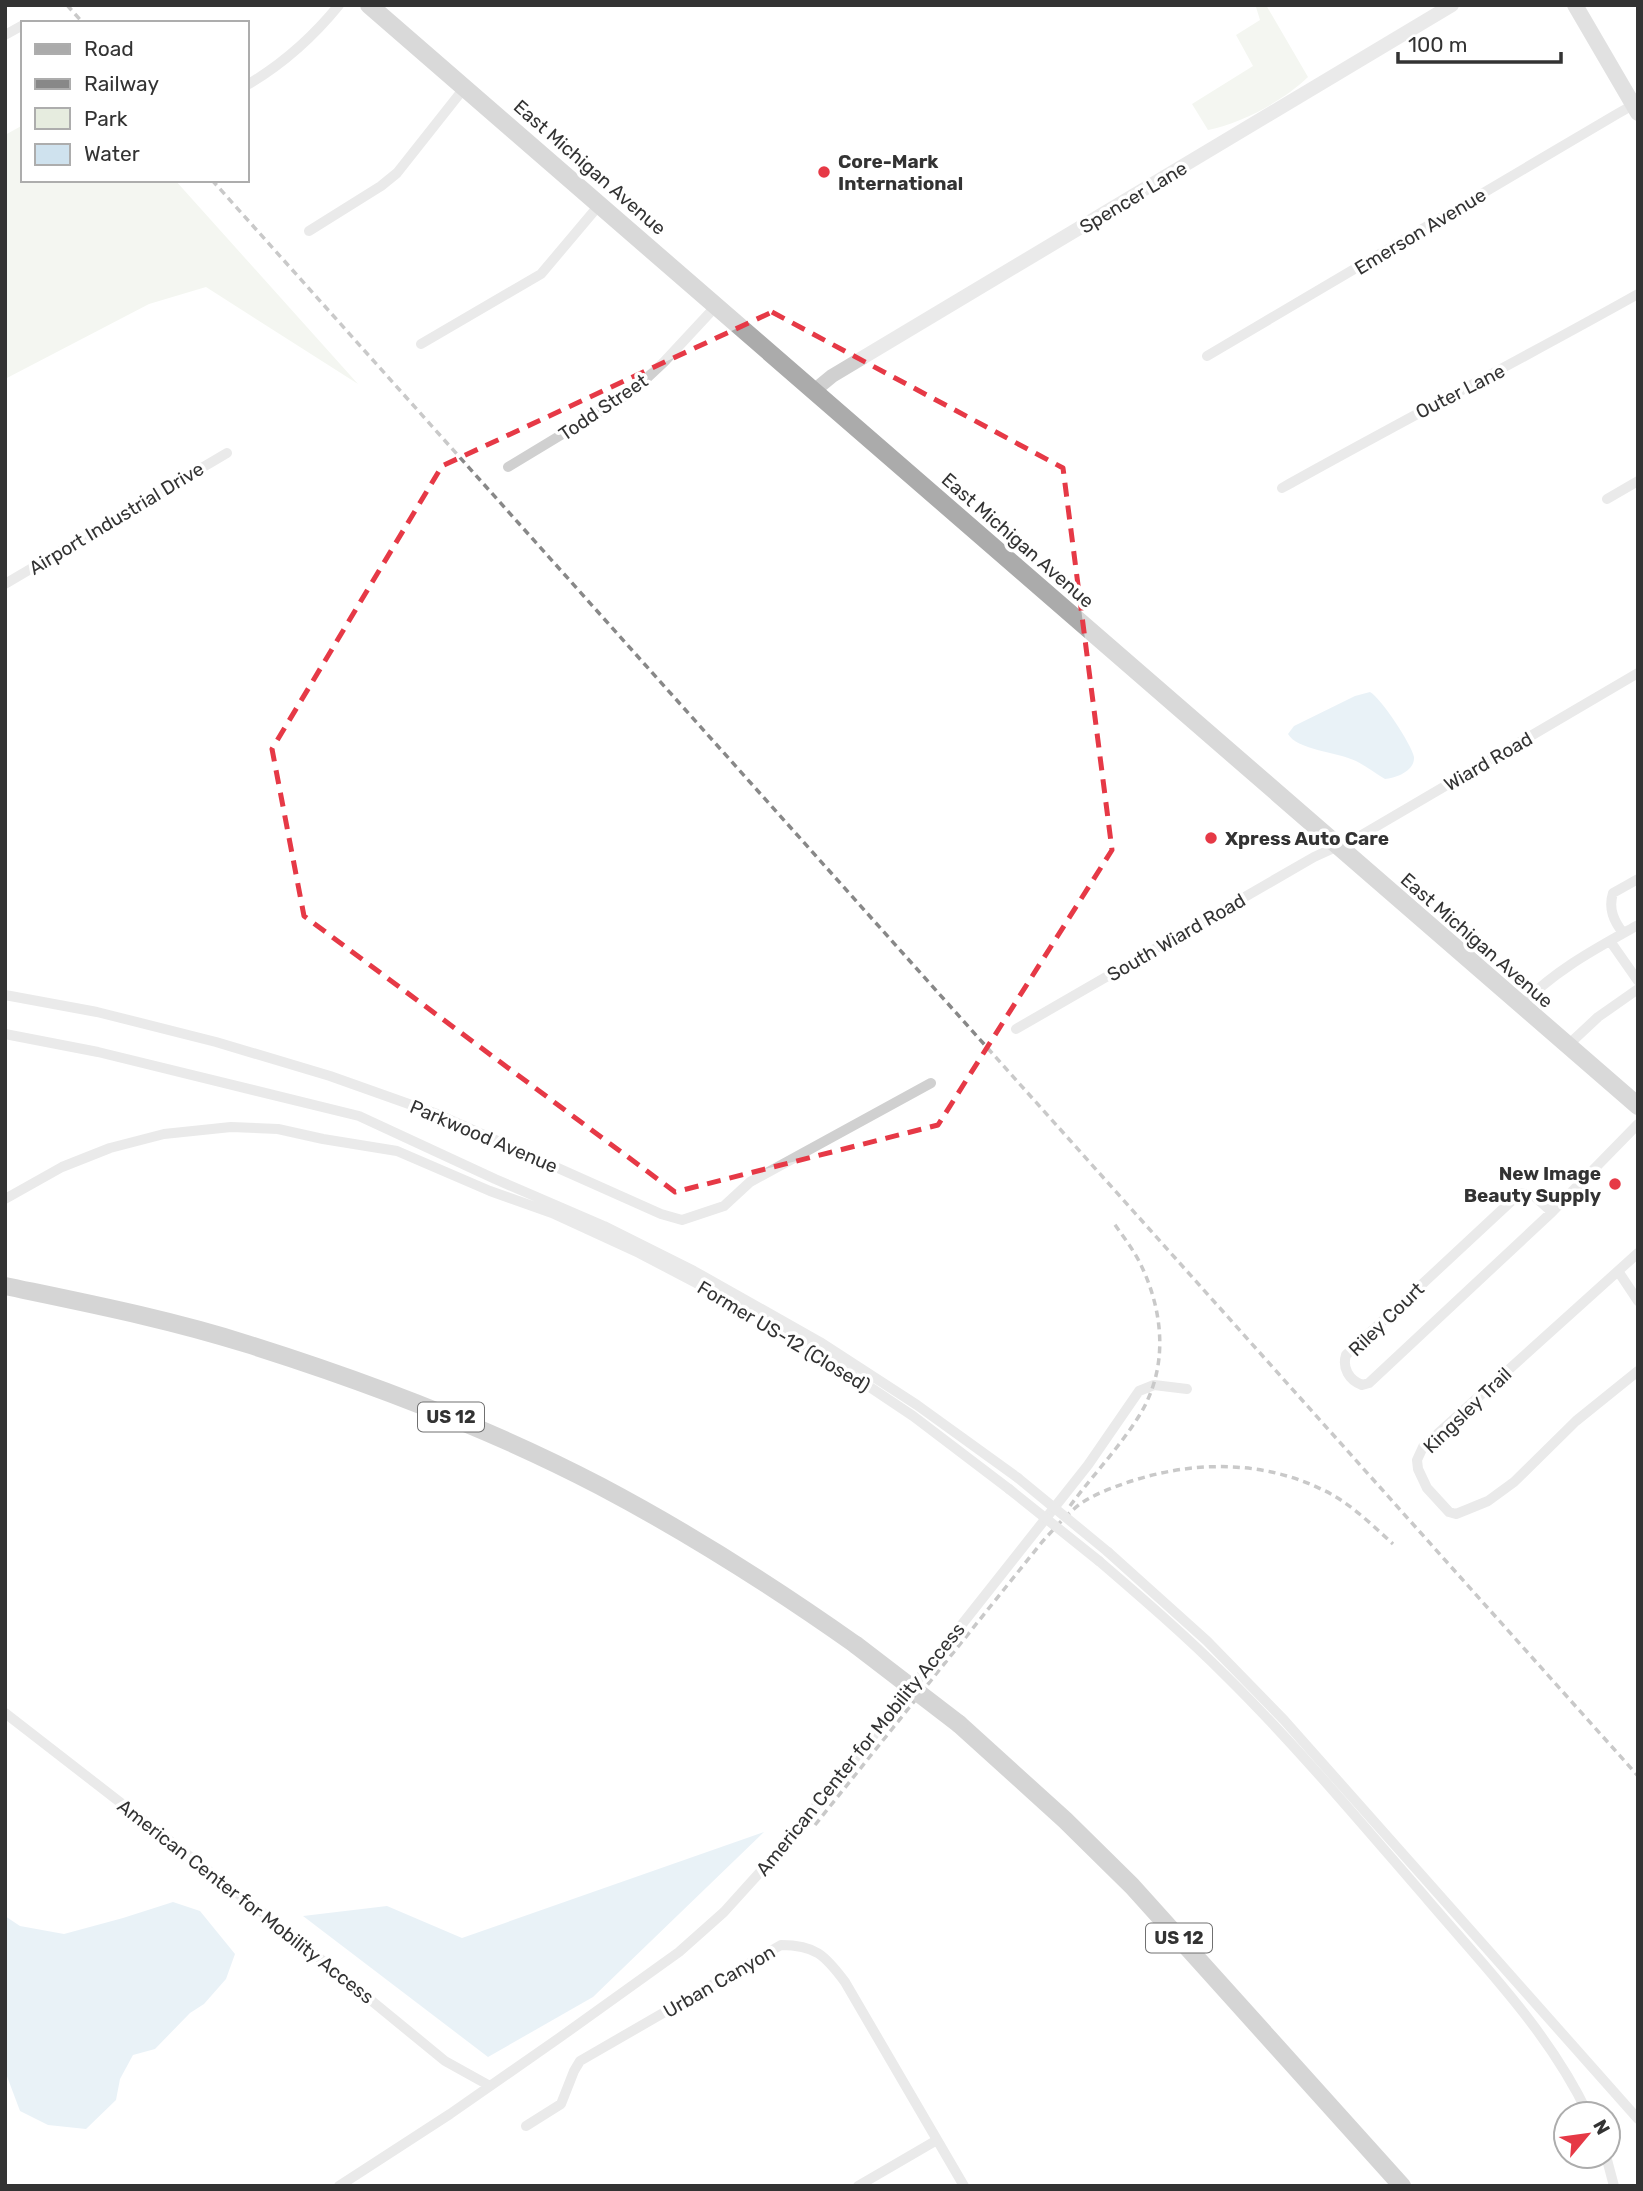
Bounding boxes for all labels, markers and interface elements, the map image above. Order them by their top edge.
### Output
legend [21,21,248,182]
scale bar [1398,21,1561,65]
text: 100 m [1408,32,1467,57]
text: Road [84,36,134,61]
text: Railway [84,71,159,96]
street label: East Michigan Avenue [509,95,670,240]
text: Park [84,106,128,131]
text: Water [84,141,140,166]
place label: Core-Mark International [838,150,963,195]
street label: Spencer Lane [1075,156,1191,239]
marker: Core-Mark International [816,164,832,180]
street label: Emerson Avenue [1350,183,1490,280]
street label: Outer Lane [1412,359,1509,424]
street label: Todd Street [554,369,653,446]
street label: Airport Industrial Drive [25,457,208,580]
street label: East Michigan Avenue [937,468,1098,613]
street label: Wiard Road [1440,727,1537,796]
place label: Xpress Auto Care [1225,827,1389,850]
marker: Xpress Auto Care [1203,830,1219,846]
street label: East Michigan Avenue [1396,868,1557,1013]
street label: South Wiard Road [1103,889,1249,986]
street label: Parkwood Avenue [406,1095,561,1178]
place label: New Image Beauty Supply [1464,1162,1602,1207]
marker: New Image Beauty Supply [1607,1176,1623,1192]
street label: Former US-12 (Closed) [693,1276,874,1397]
street label: Riley Court [1344,1277,1429,1361]
street label: Kingsley Trail [1418,1363,1516,1458]
road number: US 12 [418,1402,484,1432]
street label: American Center for Mobility Access [751,1618,970,1880]
street label: American Center for Mobility Access [113,1794,378,2009]
road number: US 12 [1146,1924,1212,1952]
street label: Urban Canyon [659,1940,779,2023]
north arrow [1552,2100,1622,2170]
text: N [1588,2115,1615,2139]

